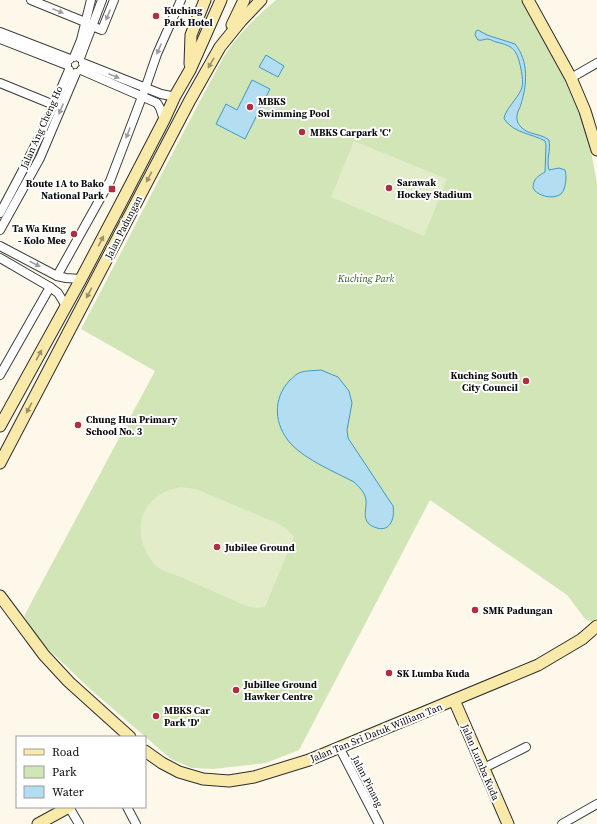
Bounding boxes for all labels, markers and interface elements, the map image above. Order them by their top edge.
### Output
place label: Kuching Park Hotel [164,4,213,29]
one-way arrow [53,9,65,15]
one-way arrow [104,10,110,22]
marker: Kuching Park Hotel [151,11,161,21]
one-way arrow [156,43,162,55]
one-way arrow [207,57,214,69]
one-way arrow [109,73,120,79]
street label: Jalan Ang Cheng Ho [17,83,66,172]
place label: MBKS Swimming Pool [258,95,330,120]
marker: MBKS Swimming Pool [245,102,255,112]
one-way arrow [58,103,64,114]
place label: MBKS Carpark 'C' [310,126,391,139]
marker: MBKS Carpark 'C' [297,127,307,137]
one-way arrow [125,128,131,140]
one-way arrow [145,171,152,183]
place label: Sarawak Hockey Stadium [397,176,472,201]
place label: Route 1A to Bako National Park [26,177,104,202]
marker: Sarawak Hockey Stadium [384,183,394,193]
marker: Route 1A to Bako National Park [107,184,117,194]
street label: Jalan Padungan [101,193,145,262]
place label: Ta Wa Kung - Kolo Mee [12,222,67,247]
marker: Ta Wa Kung - Kolo Mee [69,229,79,239]
one-way arrow [98,235,104,247]
one-way arrow [29,261,40,267]
park label: Kuching Park [337,272,395,285]
one-way arrow [86,287,92,298]
one-way arrow [36,349,42,361]
place label: Kuching South City Council [451,369,518,394]
marker: Kuching South City Council [521,376,531,386]
one-way arrow [26,402,32,414]
place label: Chung Hua Primary School No. 3 [86,413,178,438]
marker: Chung Hua Primary School No. 3 [73,420,83,430]
place label: Jubilee Ground [224,541,295,554]
marker: Jubilee Ground [212,542,222,552]
place label: SMK Padungan [483,604,553,617]
marker: SMK Padungan [470,605,480,615]
place label: SK Lumba Kuda [397,667,470,680]
marker: SK Lumba Kuda [384,668,394,678]
place label: Jubillee Ground Hawker Centre [243,678,317,703]
marker: Jubillee Ground Hawker Centre [231,685,241,695]
street label: Jalan Tan Sri Datuk William Tan [307,700,444,765]
place label: MBKS Car Park 'D' [164,704,210,729]
marker: MBKS Car Park 'D' [151,711,161,721]
street label: Jalan Lumba Kuda [458,721,503,803]
legend [16,736,146,808]
text: Road [52,744,79,760]
street label: Jalan Pinang [349,752,386,809]
text: Park [52,764,77,780]
text: Water [52,784,84,800]

